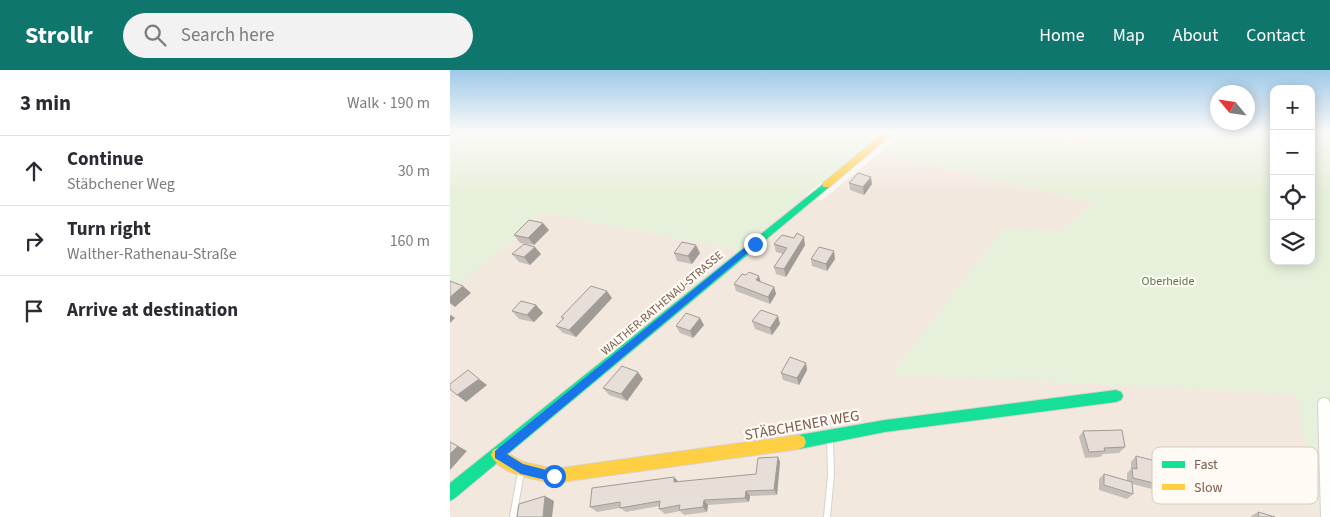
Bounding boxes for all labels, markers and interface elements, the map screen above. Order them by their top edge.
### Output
search box [123,13,473,58]
text: Strollr [25,18,93,53]
icon: search [141,21,169,49]
text: Search here [181,22,274,49]
text: Home [1039,23,1085,48]
text: Map [1113,23,1145,48]
text: About [1173,23,1218,48]
text: Contact [1246,23,1305,48]
north arrow [1210,85,1255,130]
map controls [1270,85,1315,265]
button: + [1270,85,1315,130]
text: 3 min [20,88,71,118]
text: Walk · 190 m [347,92,430,114]
button: − [1270,130,1315,175]
text: Continue [67,146,144,173]
icon: ahead [20,157,48,185]
text: 30 m [398,160,430,182]
text: Stäbchener Weg [67,173,175,195]
button: locate [1270,175,1315,220]
text: Turn right [67,216,151,243]
button: layers [1270,220,1315,265]
icon: right [20,227,48,255]
text: 160 m [390,230,430,252]
route end [744,233,767,256]
text: Walther-Rathenau-Straße [67,243,237,265]
street label: WALTHER-RATHENAU-STRASSE [598,247,727,360]
park label: Oberheide [1142,273,1194,290]
icon: arrive [20,297,48,325]
text: Arrive at destination [67,297,238,324]
street label: STÄBCHENER WEG [743,405,861,446]
legend [1152,447,1318,504]
text: Fast [1194,455,1218,475]
route start [543,465,566,488]
text: Slow [1194,478,1223,498]

